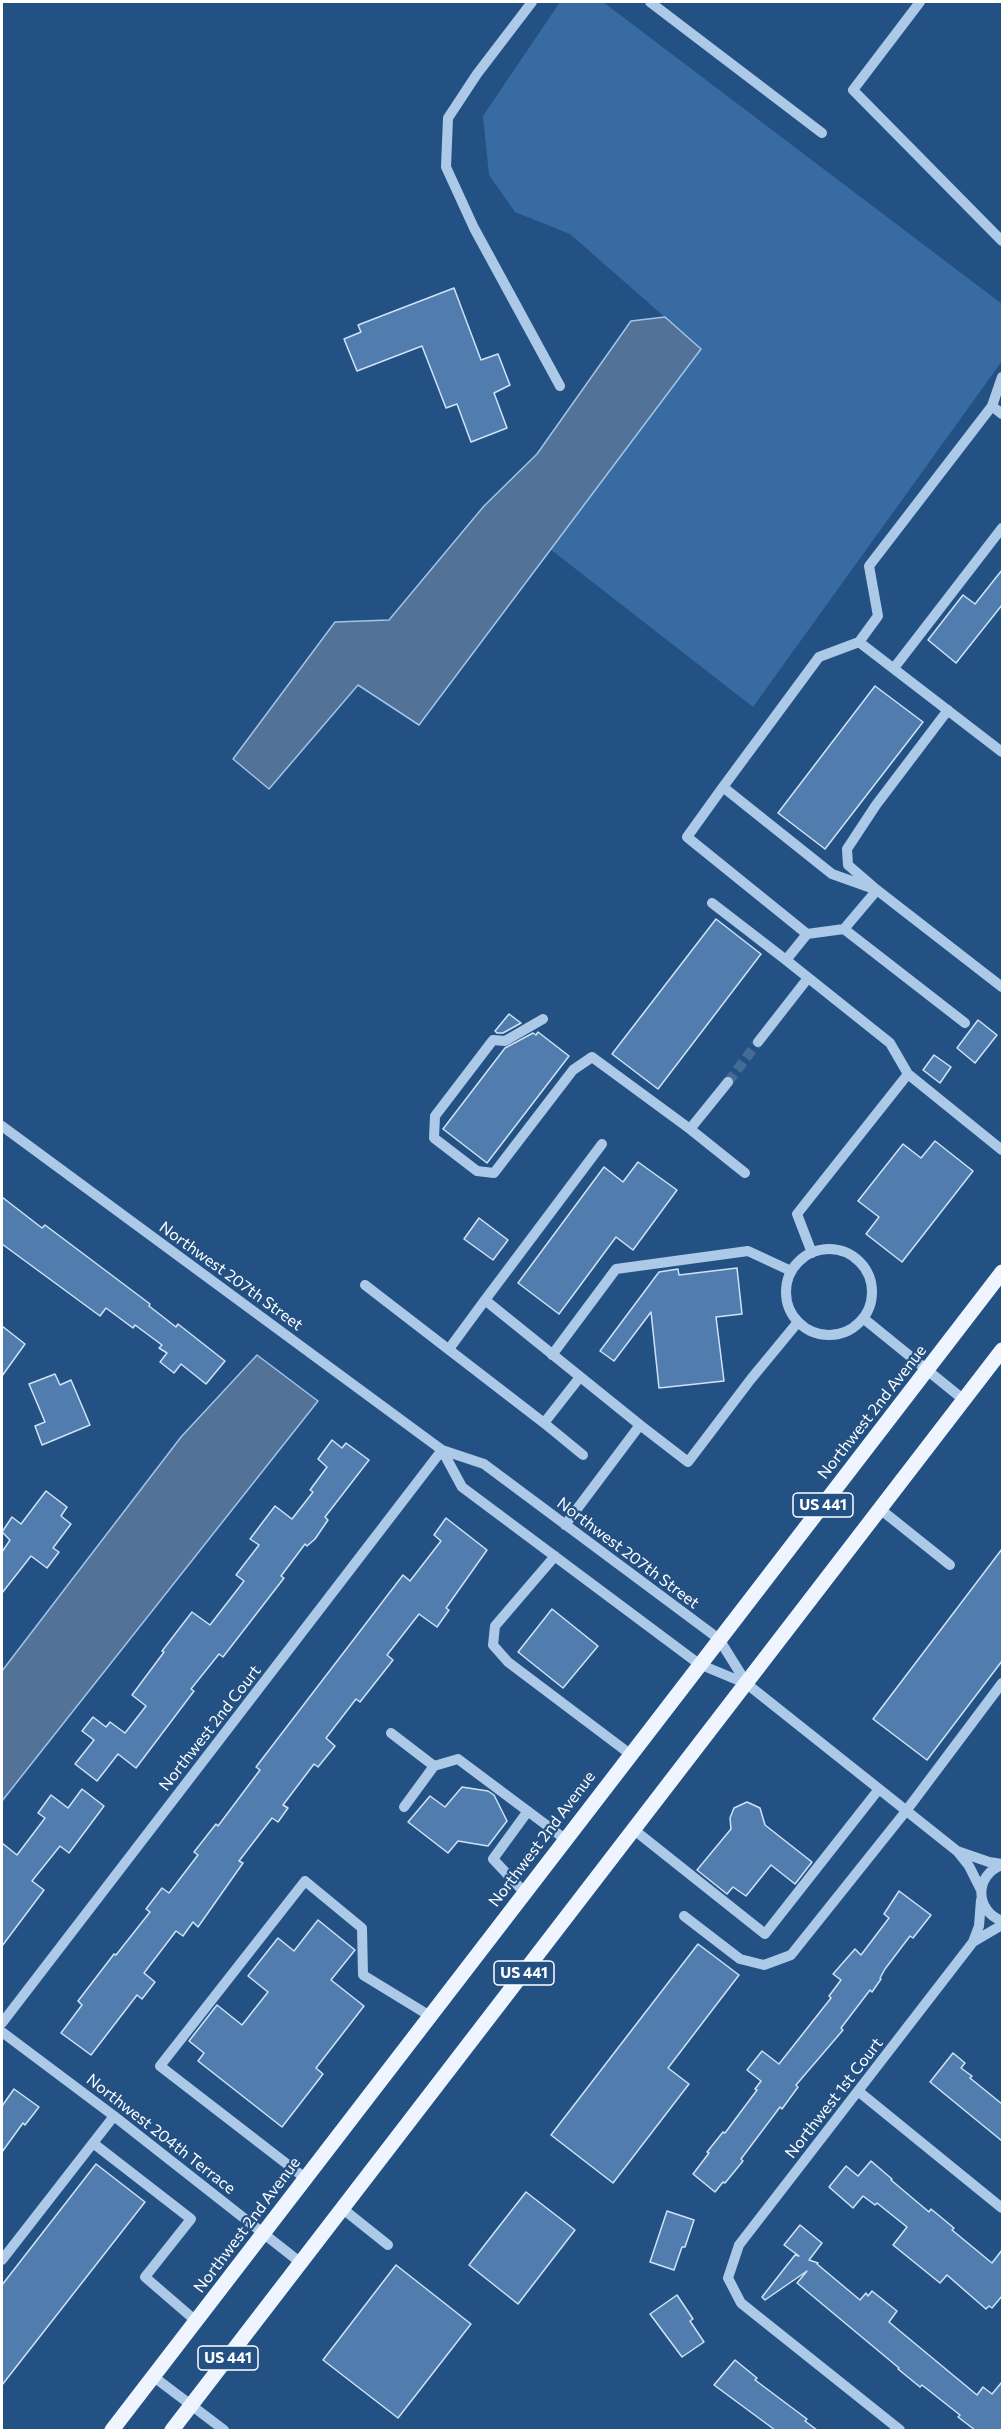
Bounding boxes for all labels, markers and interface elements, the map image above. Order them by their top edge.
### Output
street label: Northwest 207th Street [155,1217,307,1335]
street label: Northwest 2nd Avenue [814,1341,930,1483]
street label: Northwest 207th Street [553,1493,703,1613]
road number: US 441 [793,1493,853,1517]
street label: Northwest 2nd Court [155,1661,265,1795]
street label: Northwest 2nd Avenue [485,1767,599,1911]
road number: US 441 [494,1961,554,1985]
street label: Northwest 1st Court [781,2034,887,2162]
street label: Northwest 204th Terrace [83,2070,239,2198]
street label: Northwest 2nd Avenue [190,2153,304,2297]
road number: US 441 [198,2346,258,2370]

